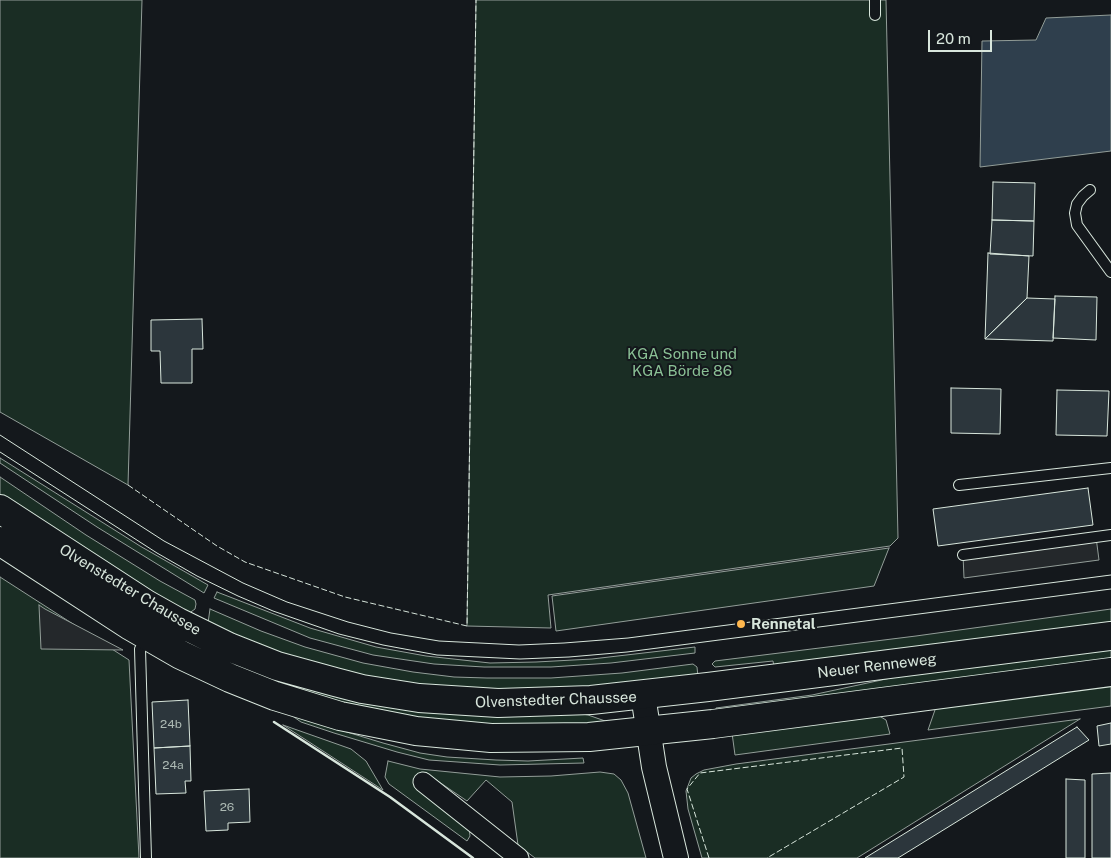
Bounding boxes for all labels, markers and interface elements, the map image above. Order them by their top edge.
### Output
scale bar [931,20,995,52]
text: 20 m [936,30,971,47]
park label: KGA Sonne und KGA Börde 86 [627,345,737,380]
street label: Olvenstedter Chaussee [56,541,204,639]
place label: Rennetal [751,615,816,633]
marker: Rennetal [735,618,747,630]
street label: Neuer Renneweg [816,650,938,682]
street label: Olvenstedter Chaussee [475,688,637,712]
house number: 24b [160,717,182,731]
house number: 24a [162,758,184,772]
house number: 26 [220,800,234,814]

